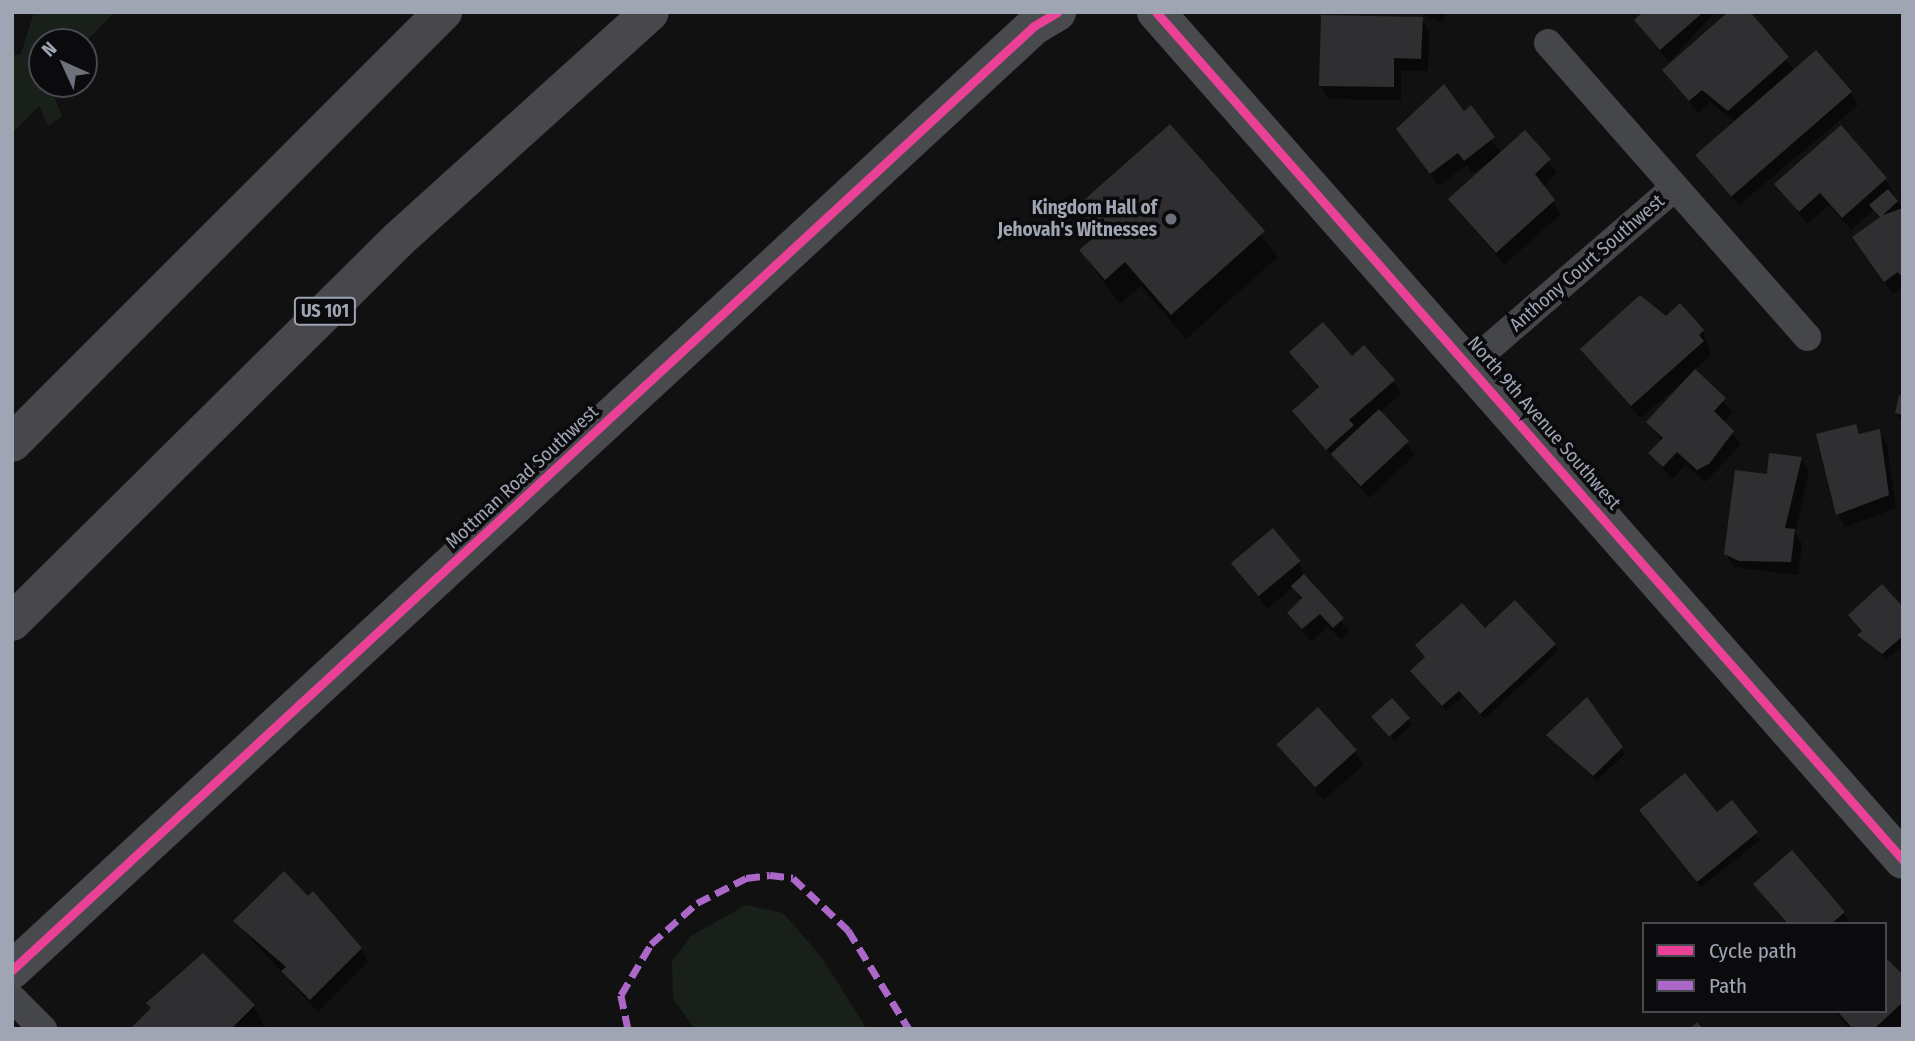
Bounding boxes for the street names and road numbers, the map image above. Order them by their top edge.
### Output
street label: Anthony Court Southwest [1505,190,1669,336]
road number: US 101 [294,296,356,326]
street label: North 9th Avenue Southwest [1463,332,1625,514]
street label: Mottman Road Southwest [441,400,603,554]

